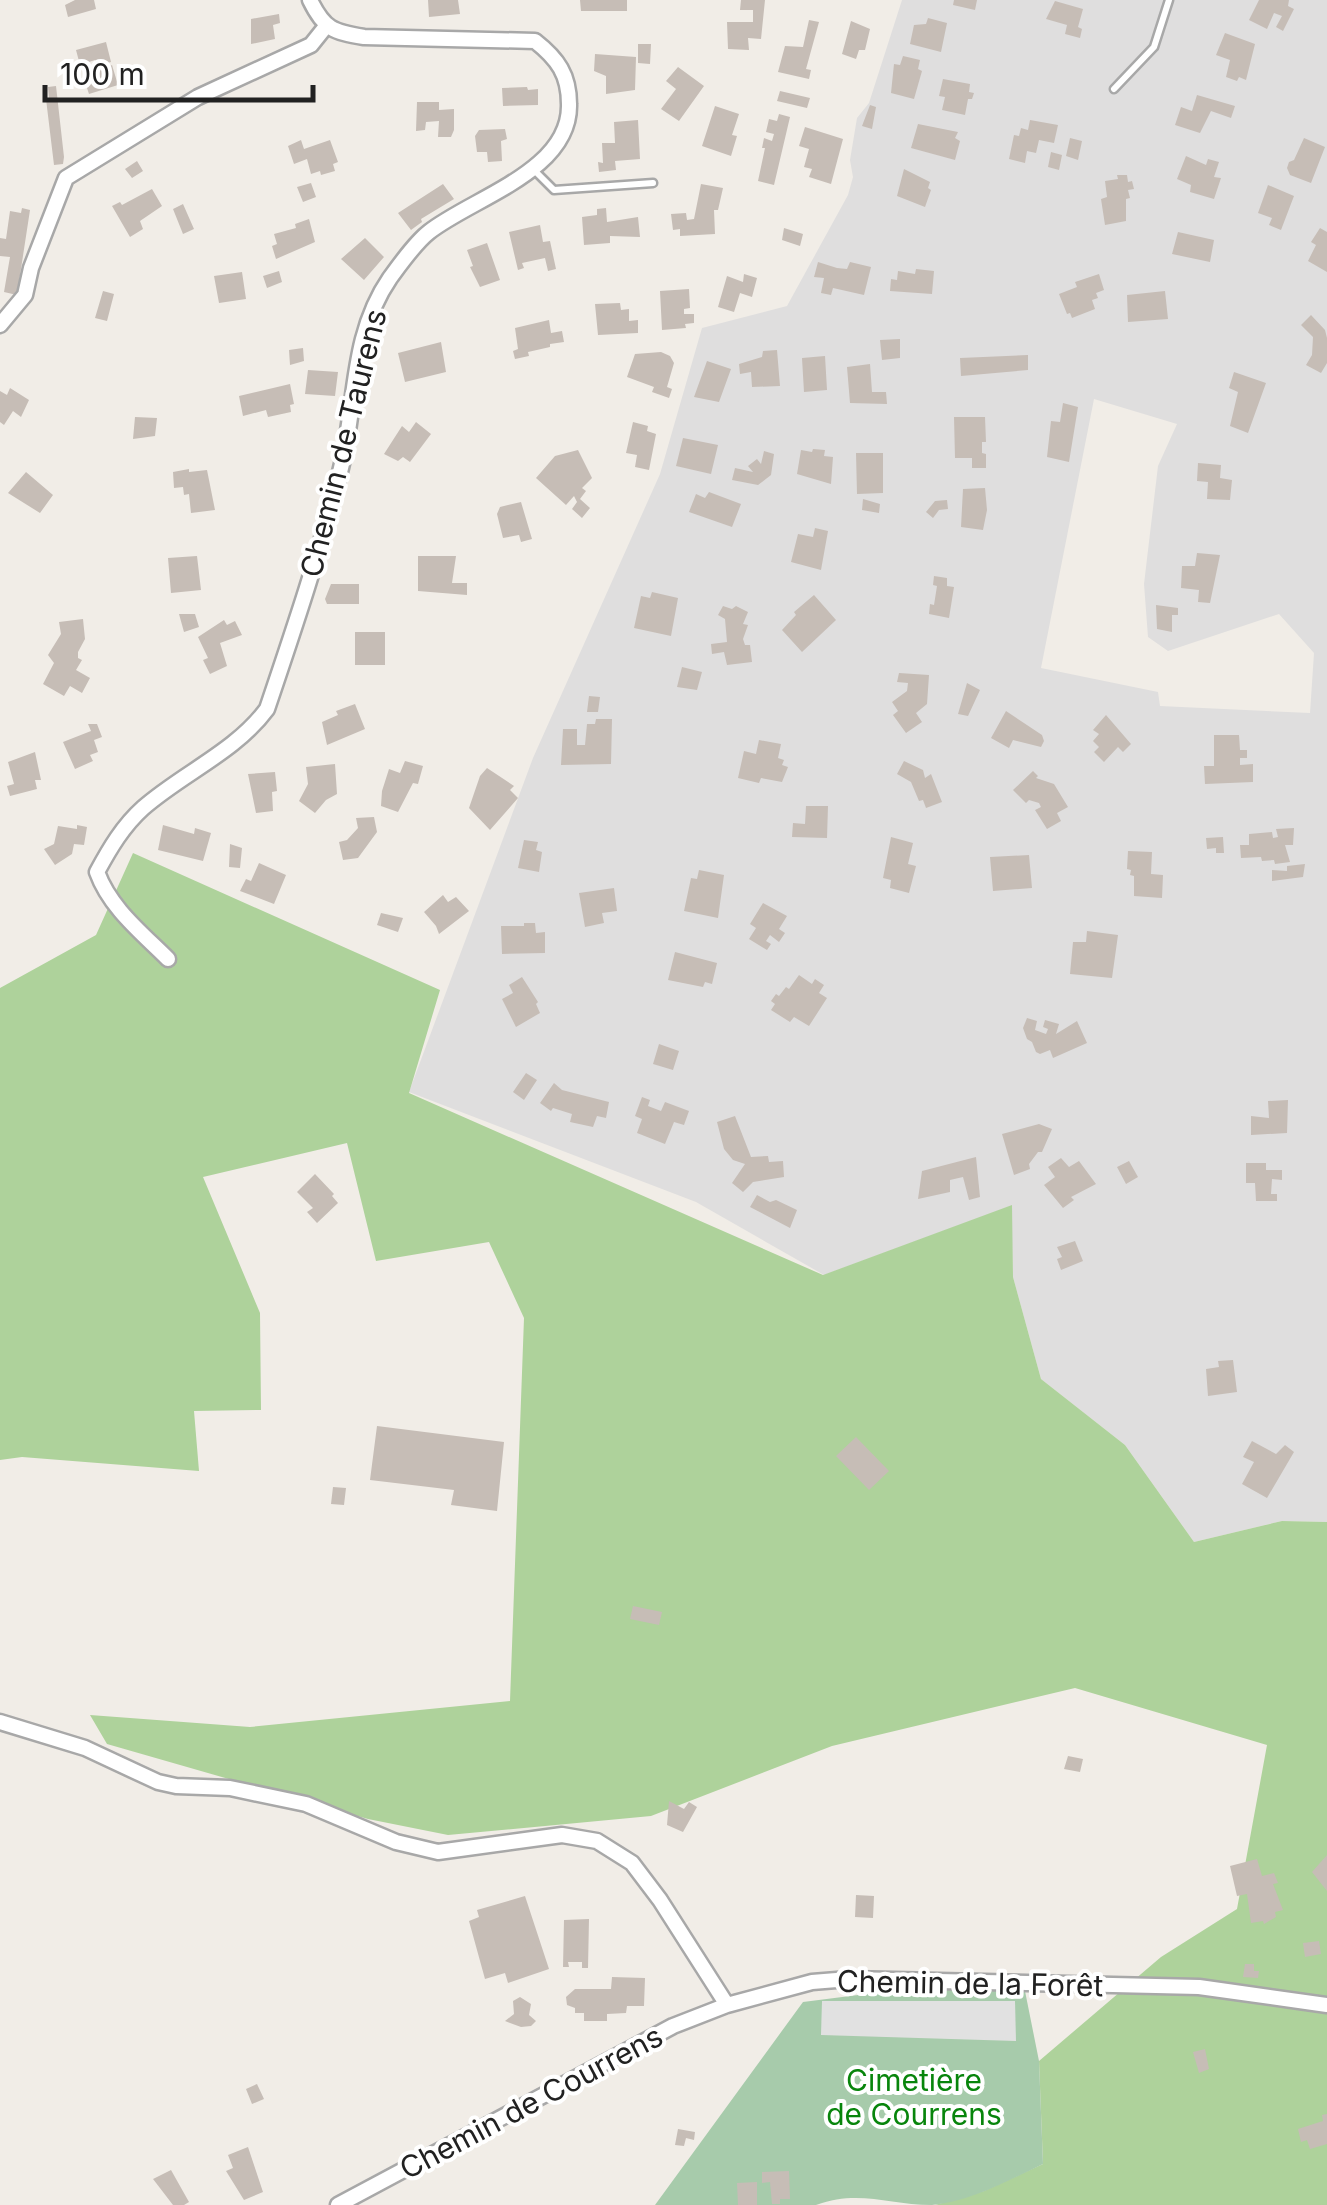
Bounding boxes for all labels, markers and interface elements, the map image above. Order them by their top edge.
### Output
scale bar [45,40,312,102]
text: 100 m [60,56,145,92]
street label: Chemin de Taurens [292,305,394,581]
street label: Chemin de la Forêt [837,1963,1104,2003]
street label: Chemin de Courrens [393,2017,669,2187]
park label: Cimetière de Courrens [826,2062,1002,2132]

